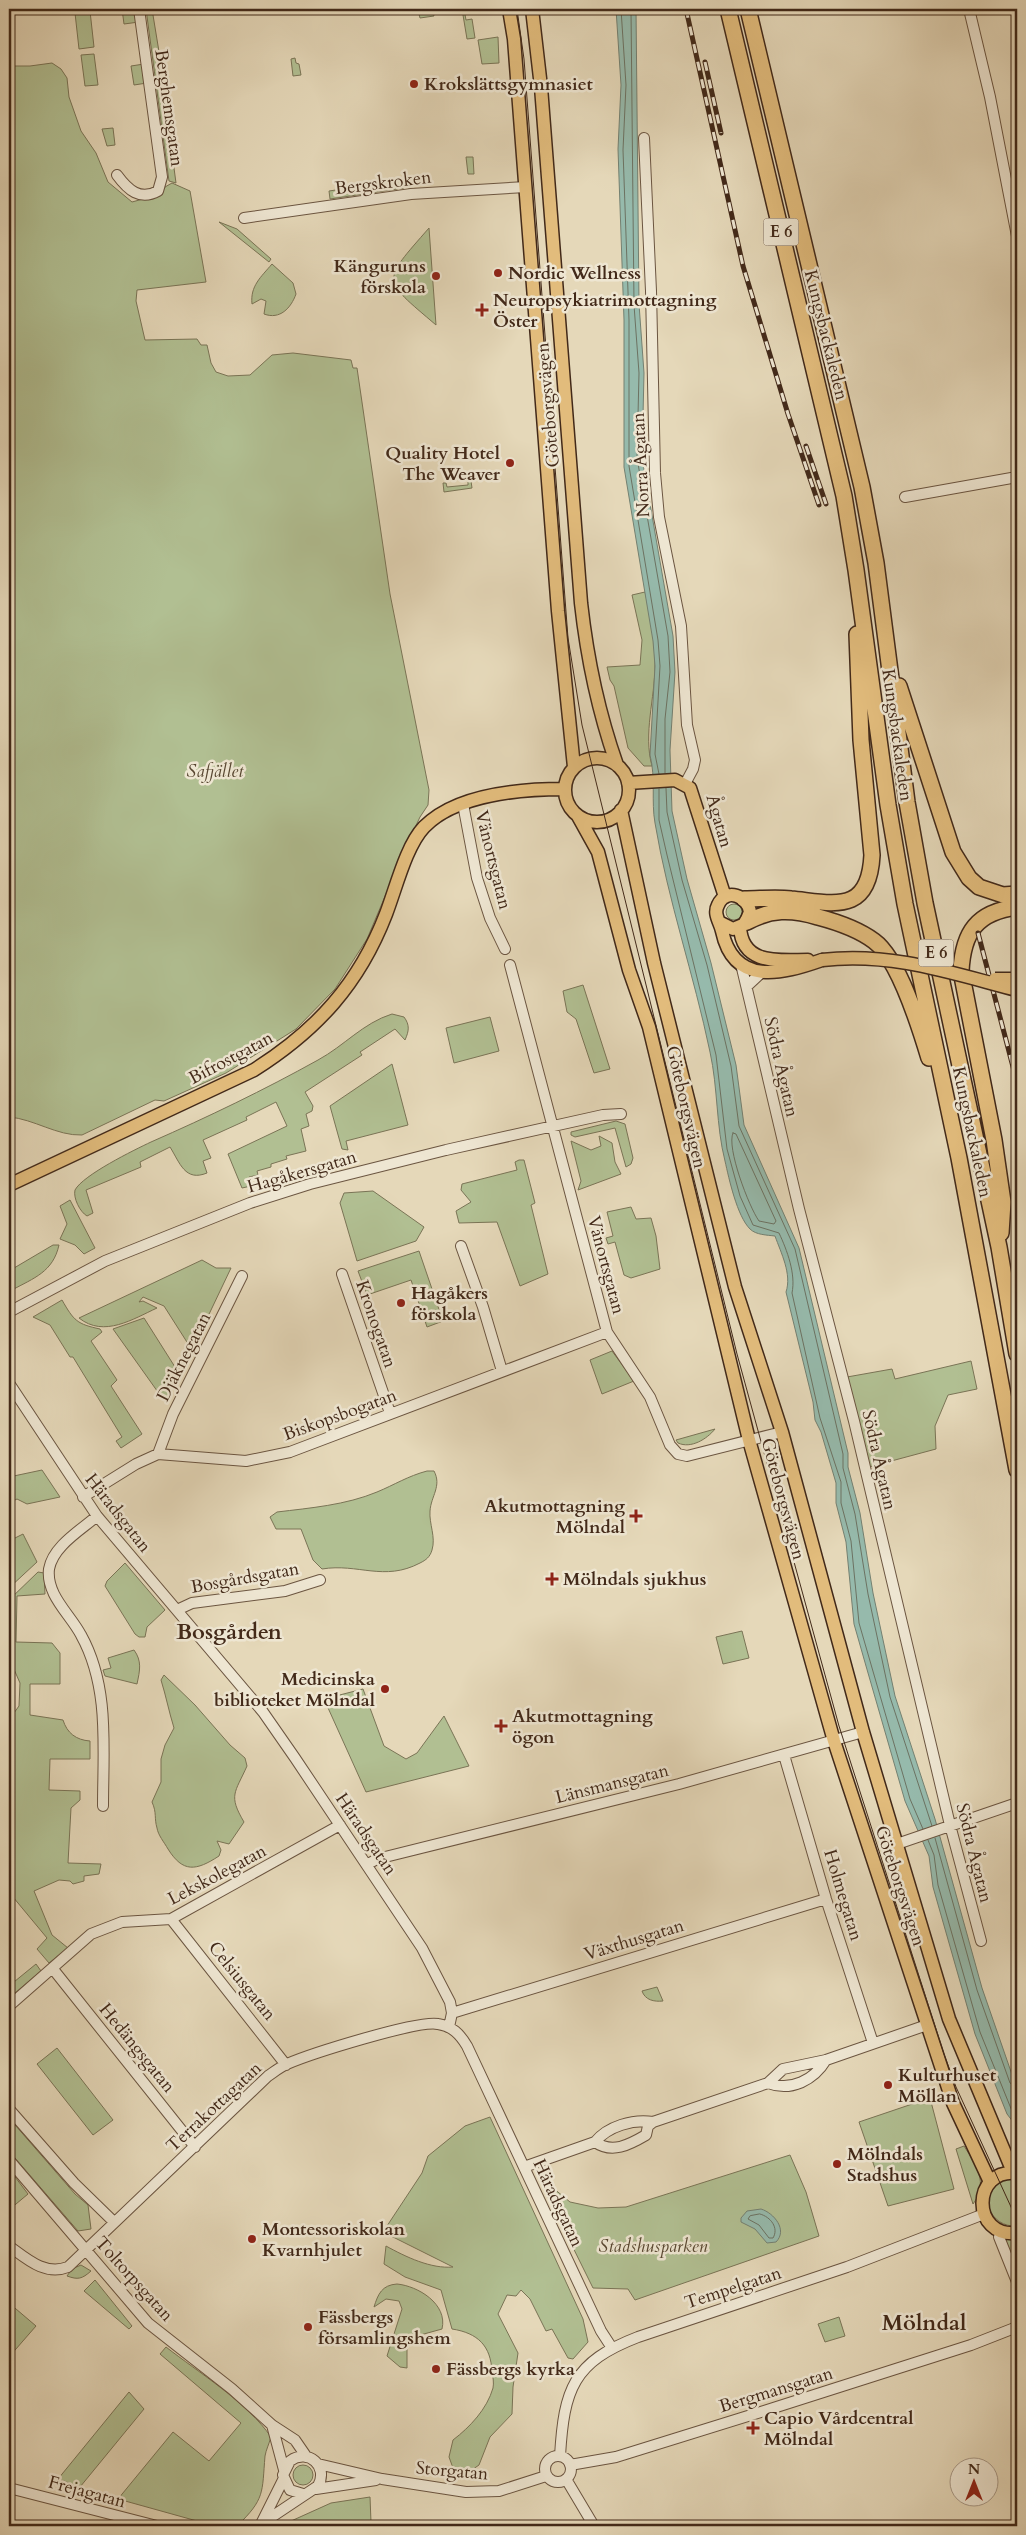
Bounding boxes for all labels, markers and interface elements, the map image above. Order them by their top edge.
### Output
street label: Berghemsgatan [148,48,190,169]
place label: Krokslättsgymnasiet [424,72,594,97]
marker: Krokslättsgymnasiet [408,78,420,90]
street label: Bergskroken [333,165,433,201]
road number: E 6 [764,218,798,246]
place label: Känguruns förskola [334,254,426,300]
place label: Nordic Wellness [508,261,641,286]
marker: Nordic Wellness [492,267,504,279]
street label: Kungsbackaleden [798,267,854,403]
marker: Känguruns förskola [430,270,442,282]
place label: Neuropsykiatrimottagning Öster [493,288,717,334]
marker: Neuropsykiatrimottagning Öster [475,303,489,317]
street label: Göteborgsvägen [530,341,566,469]
street label: Norra Ågatan [626,411,656,518]
place label: Quality Hotel The Weaver [385,441,501,487]
marker: Quality Hotel The Weaver [504,457,516,469]
street label: Kungsbackaleden [875,667,919,804]
park label: Safjället [187,759,244,784]
street label: Ågatan [699,791,739,851]
street label: Vänortsgatan [469,808,518,913]
road number: E 6 [918,940,954,966]
street label: Södra Ågatan [757,1015,805,1120]
street label: Bifrostgatan [184,1025,278,1091]
street label: Göteborgsvägen [660,1043,712,1172]
street label: Kungsbackaleden [946,1064,998,1201]
street label: Hagåkersgatan [244,1144,360,1200]
street label: Vänortsgatan [581,1213,631,1318]
street label: Kronogatan [349,1277,403,1372]
place label: Hagåkers förskola [411,1281,488,1327]
marker: Hagåkers förskola [395,1297,407,1309]
street label: Djäknegatan [151,1307,218,1406]
street label: Biskopsbogatan [280,1383,401,1447]
street label: Södra Ågatan [855,1408,903,1513]
street label: Göteborgsvägen [755,1435,812,1564]
street label: Häradsgatan [79,1468,157,1559]
place label: Akutmottagning Mölndal [484,1494,625,1540]
marker: Akutmottagning Mölndal [629,1509,643,1523]
street label: Bosgårdsgatan [189,1556,302,1600]
place label: Mölndals sjukhus [563,1567,706,1592]
marker: Mölndals sjukhus [545,1572,559,1586]
district label: Bosgården [176,1617,282,1647]
place label: Medicinska biblioteket Mölndal [214,1667,375,1713]
marker: Medicinska biblioteket Mölndal [379,1683,391,1695]
place label: Akutmottagning ögon [512,1704,653,1750]
marker: Akutmottagning ögon [494,1719,508,1733]
street label: Länsmansgatan [553,1758,672,1810]
street label: Häradsgatan [329,1788,403,1881]
street label: Södra Ågatan [950,1801,999,1906]
street label: Göteborgsvägen [869,1822,932,1950]
street label: Lekskolegatan [163,1838,271,1911]
street label: Holmegatan [817,1846,869,1944]
street label: Växthusgatan [581,1913,688,1967]
street label: Celsiusgatan [202,1936,282,2026]
street label: Hedängsgatan [93,1998,181,2099]
street label: Terrakottagatan [161,2056,268,2158]
place label: Kulturhuset Möllan [898,2063,997,2109]
marker: Kulturhuset Möllan [882,2079,894,2091]
place label: Mölndals Stadshus [847,2142,923,2188]
street label: Häradsgatan [527,2155,590,2252]
marker: Mölndals Stadshus [831,2158,843,2170]
place label: Montessoriskolan Kvarnhjulet [262,2217,406,2263]
street label: Toltorpsgatan [89,2231,179,2328]
marker: Montessoriskolan Kvarnhjulet [246,2233,258,2245]
park label: Stadshusparken [599,2234,708,2259]
street label: Tempelgatan [681,2260,785,2315]
place label: Fässbergs församlingshem [318,2305,451,2351]
district label: Mölndal [882,2308,967,2338]
marker: Fässbergs församlingshem [302,2321,314,2333]
place label: Fässbergs kyrka [446,2357,575,2382]
street label: Bergmansgatan [716,2361,837,2419]
marker: Fässbergs kyrka [430,2363,442,2375]
place label: Capio Vårdcentral Mölndal [764,2406,913,2452]
marker: Capio Vårdcentral Mölndal [746,2421,760,2435]
street label: Storgatan [415,2455,490,2487]
north arrow [948,2458,998,2508]
text: N [968,2460,980,2479]
street label: Frejagatan [45,2470,129,2515]

